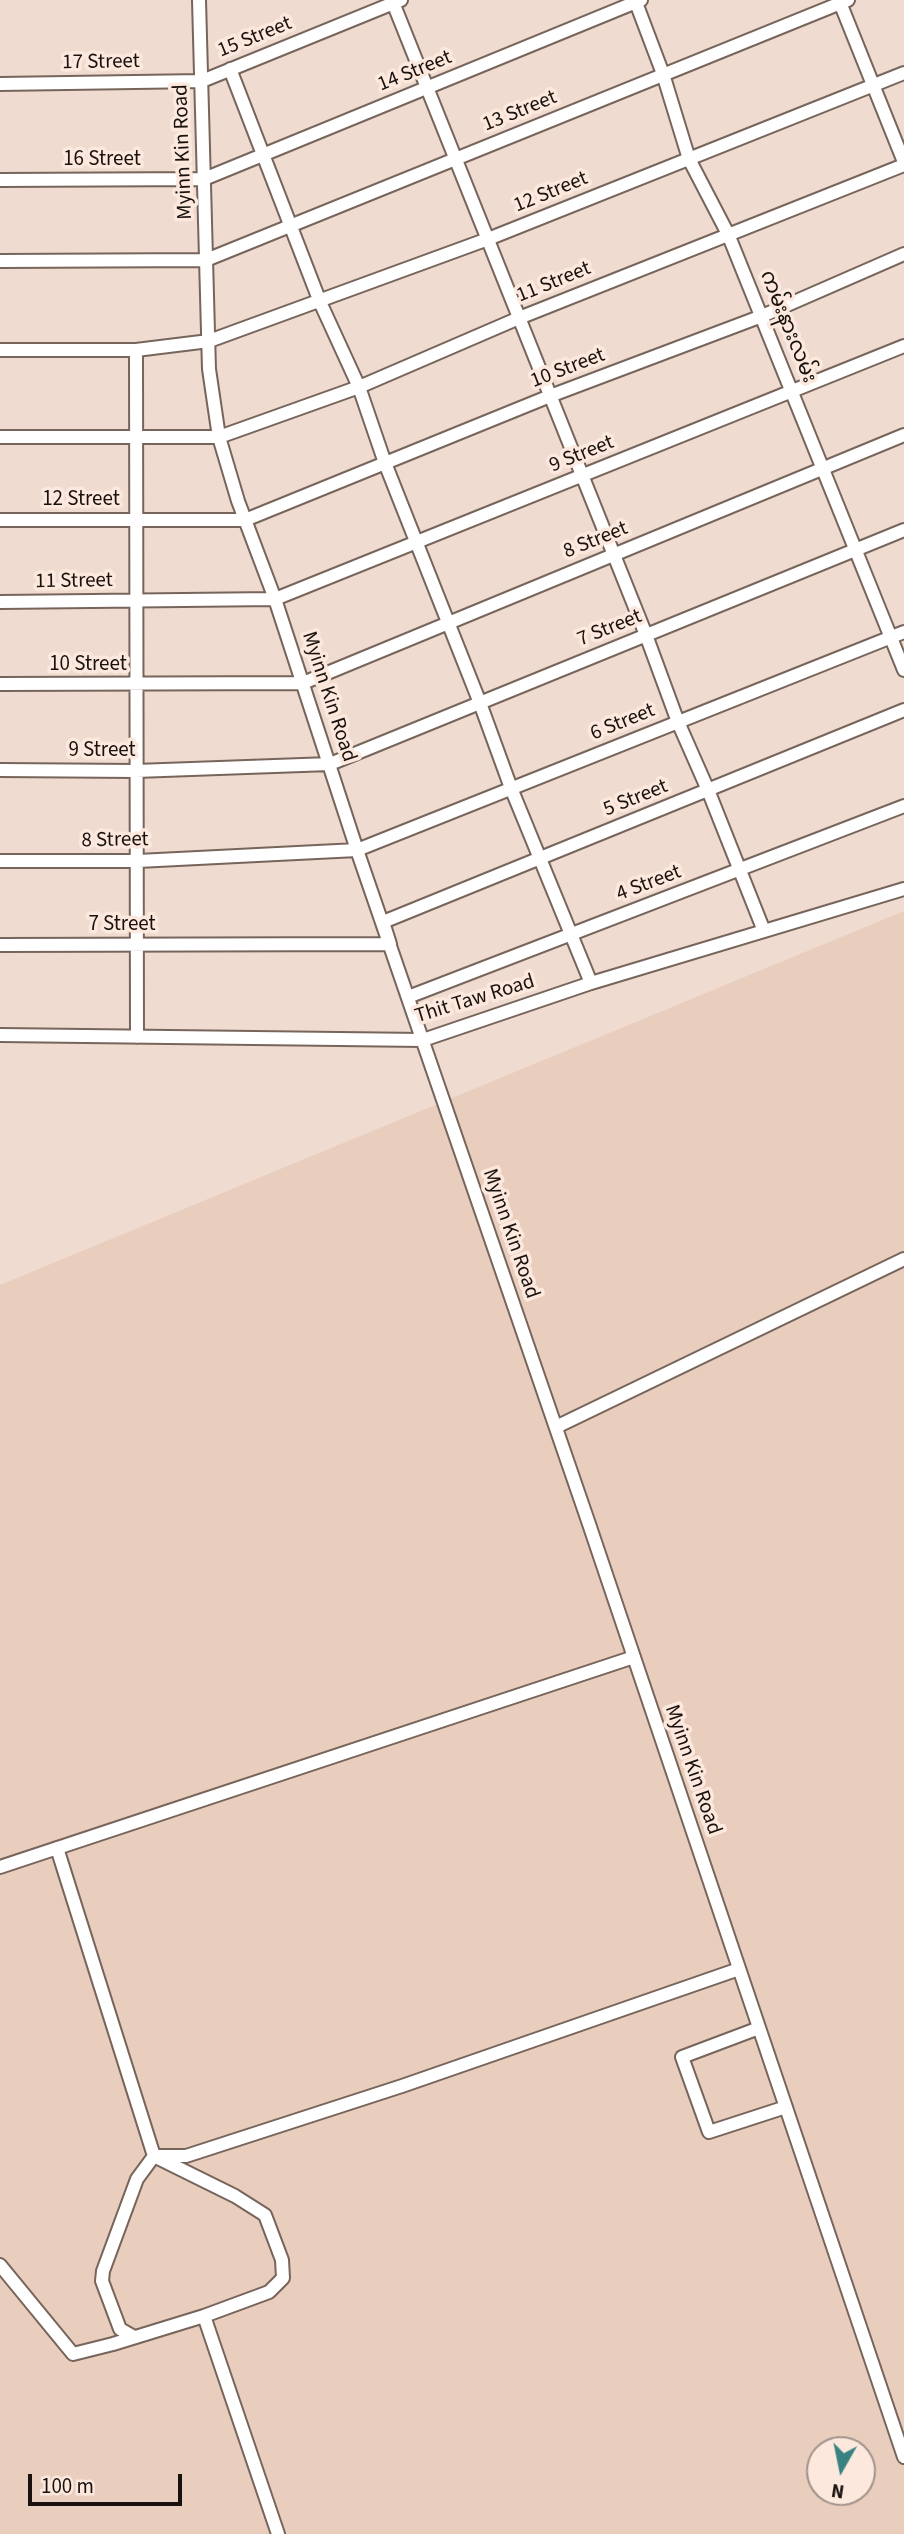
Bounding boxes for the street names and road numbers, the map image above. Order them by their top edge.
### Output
street label: 15 Street [214,12,296,64]
street label: 14 Street [374,46,456,98]
street label: 17 Street [62,50,140,76]
street label: Myinn Kin Road [169,84,199,220]
street label: 13 Street [479,86,561,138]
street label: 16 Street [63,147,141,173]
street label: 12 Street [510,167,592,219]
street label: 11 Street [513,257,595,309]
street label: ကမ်းနားလမ်း [753,267,821,387]
street label: 10 Street [527,343,609,395]
street label: 9 Street [546,431,618,479]
street label: 12 Street [42,487,120,513]
street label: 8 Street [560,517,632,565]
street label: 11 Street [35,569,113,595]
street label: 7 Street [574,605,646,653]
street label: Myinn Kin Road [295,629,361,765]
street label: 10 Street [49,652,127,678]
street label: 6 Street [587,699,659,747]
street label: 9 Street [68,738,136,764]
street label: 5 Street [600,775,672,823]
street label: 8 Street [81,828,149,854]
street label: 4 Street [613,860,685,908]
street label: 7 Street [88,912,156,938]
street label: Thit Taw Road [412,970,538,1030]
street label: Myinn Kin Road [476,1166,544,1302]
street label: Myinn Kin Road [658,1702,726,1838]

